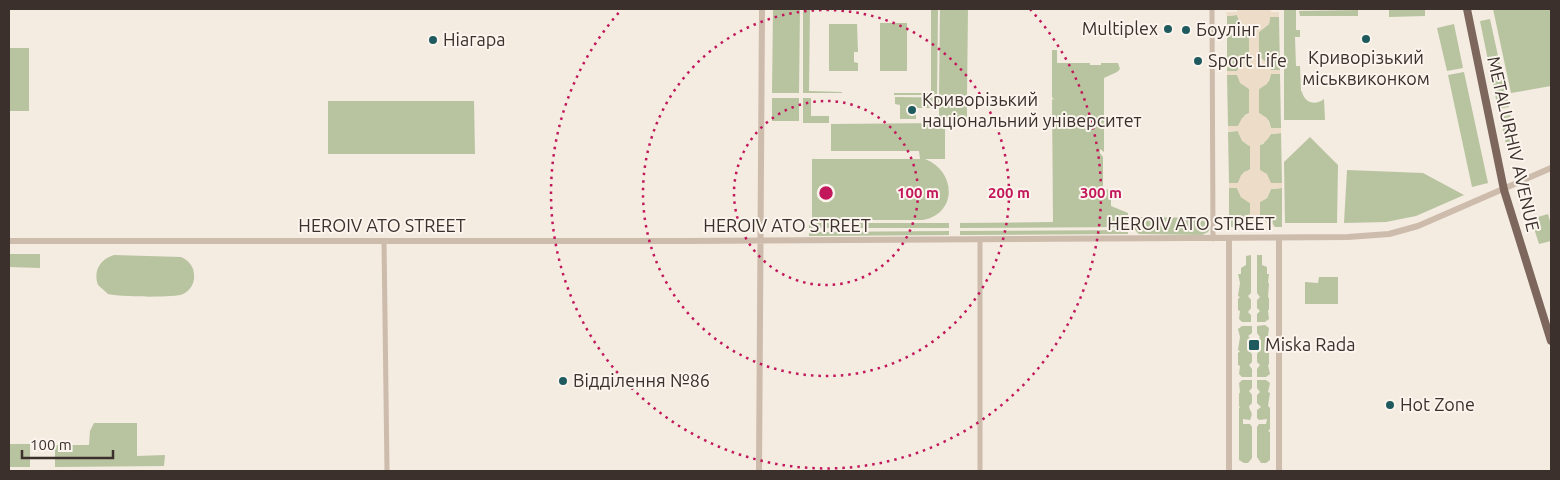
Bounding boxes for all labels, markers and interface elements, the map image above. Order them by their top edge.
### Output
place label: Multiplex [1082,18,1158,38]
place label: Боулінг [1196,19,1259,39]
marker: Multiplex [1162,23,1174,35]
marker: Боулінг [1180,24,1192,36]
place label: Ніагара [443,29,505,49]
marker: Криворізький міськвиконком [1360,33,1372,45]
marker: Ніагара [427,34,439,46]
place label: Криворізький міськвиконком [1302,47,1430,88]
place label: Sport Life [1208,50,1287,70]
street label: METALURHIV AVENUE [1484,54,1544,233]
marker: Sport Life [1192,55,1204,67]
place label: Криворізький національний університет [922,89,1142,130]
marker: Криворізький національний університет [906,104,918,116]
centre of rings [817,184,835,202]
text: 100 m [897,184,939,201]
text: 200 m [988,184,1030,201]
text: 300 m [1080,184,1122,201]
street label: HEROIV ATO STREET [1107,213,1275,233]
street label: HEROIV ATO STREET [298,215,466,235]
street label: HEROIV ATO STREET [703,215,871,235]
place label: Miska Rada [1265,334,1356,354]
marker: Miska Rada [1247,338,1261,352]
place label: Відділення №86 [573,370,710,390]
marker: Відділення №86 [557,375,569,387]
place label: Hot Zone [1400,394,1475,414]
marker: Hot Zone [1384,399,1396,411]
scale bar [22,428,114,460]
text: 100 m [30,436,72,453]

